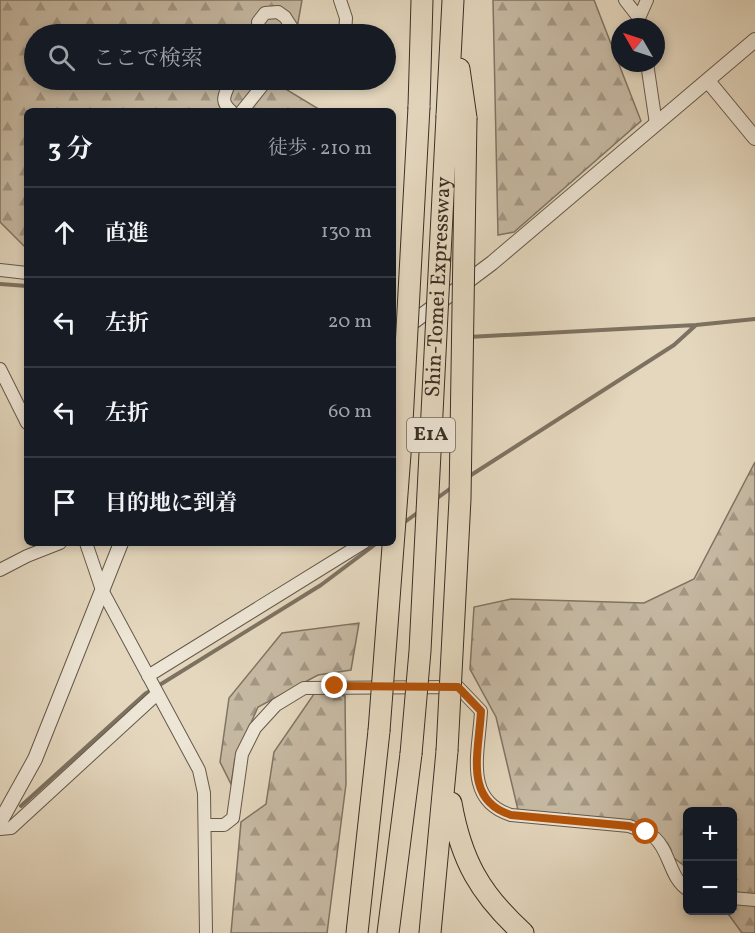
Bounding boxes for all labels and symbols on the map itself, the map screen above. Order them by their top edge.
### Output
north arrow [611,18,665,72]
street label: Shin-Tomei Expressway [418,175,458,398]
road number: E1A [407,418,455,452]
route end [321,672,347,698]
route start [632,818,658,844]

